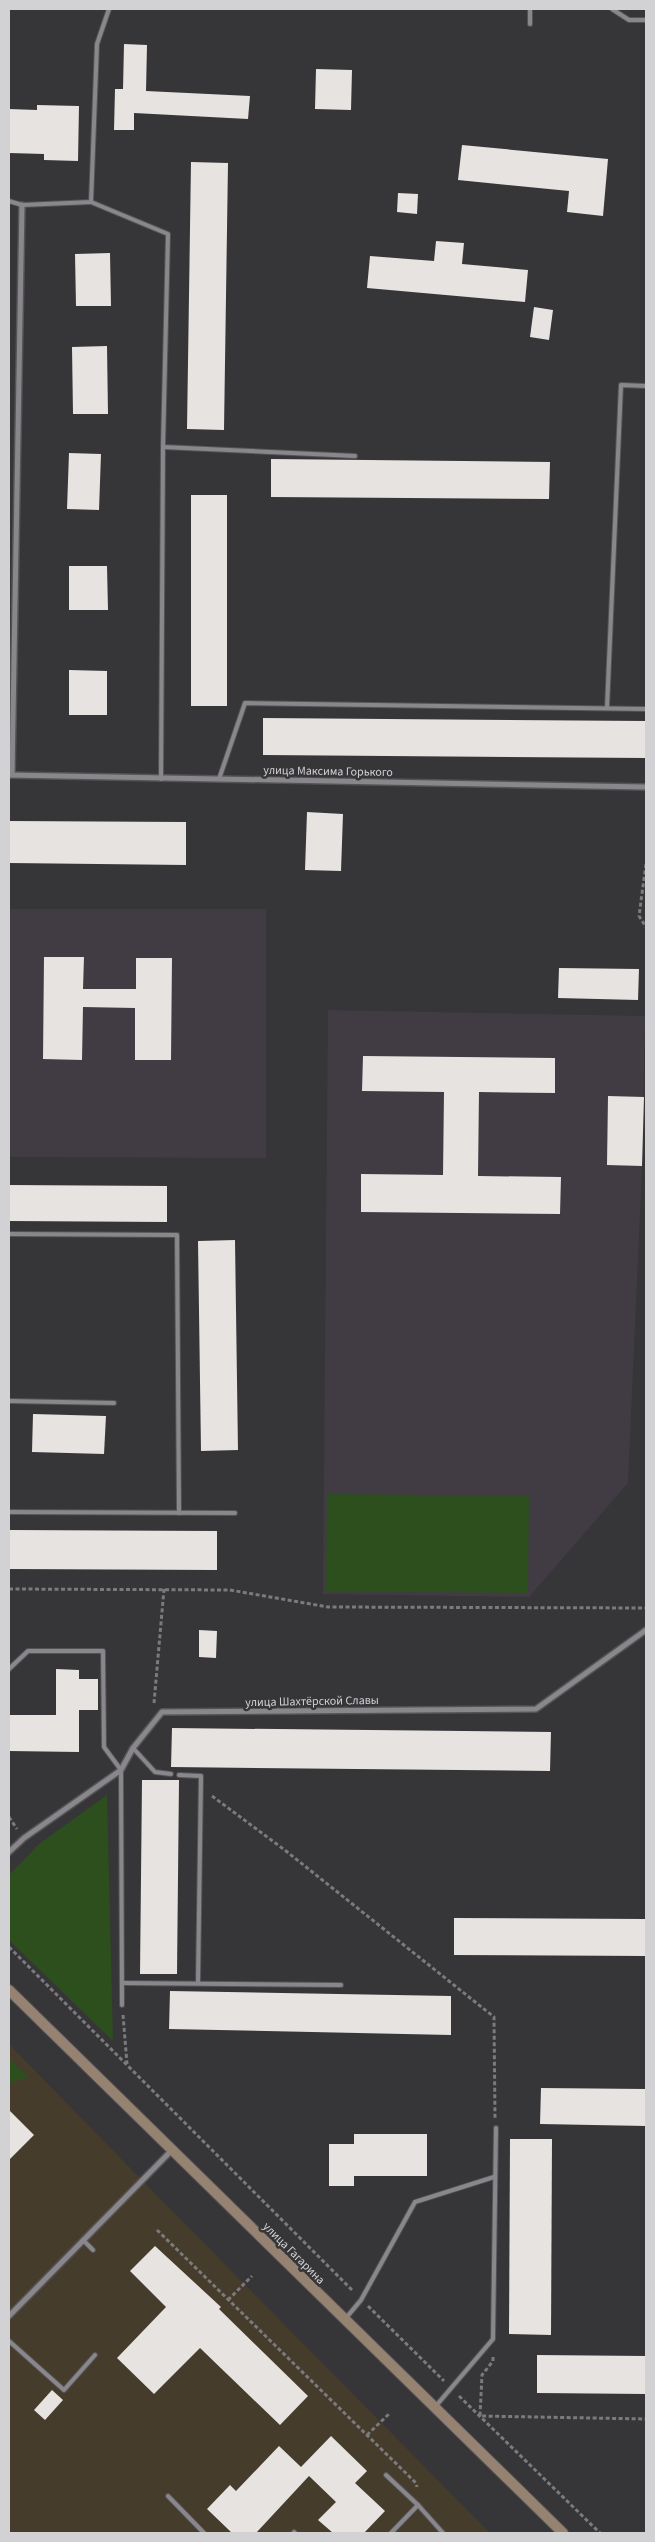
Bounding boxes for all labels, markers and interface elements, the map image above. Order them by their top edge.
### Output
street label: улица Максима Горького [263,762,393,781]
street label: улица Шахтёрской Славы [245,1692,379,1711]
street label: улица Гагарина [259,2219,328,2288]

